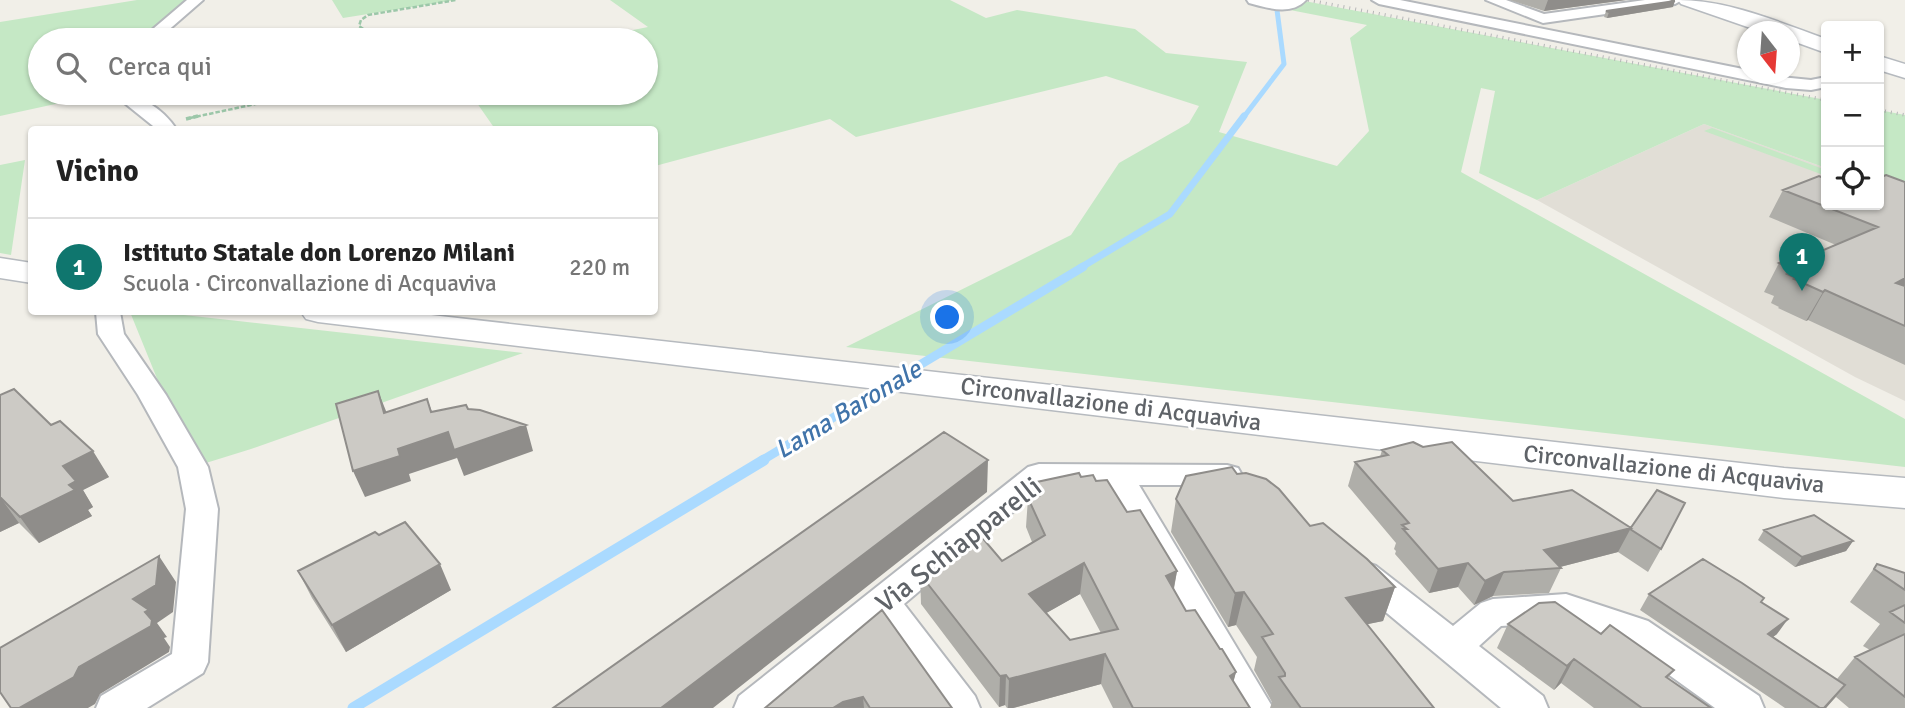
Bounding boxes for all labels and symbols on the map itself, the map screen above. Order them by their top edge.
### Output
north arrow [1737,21,1800,84]
pin: 1 [1779,233,1825,291]
your location [930,300,964,334]
water label: Lama Baronale [769,353,929,466]
street label: Circonvallazione di Acquaviva [959,371,1263,437]
street label: Circonvallazione di Acquaviva [1522,438,1826,500]
street label: Via Schiapparelli [869,469,1048,620]

